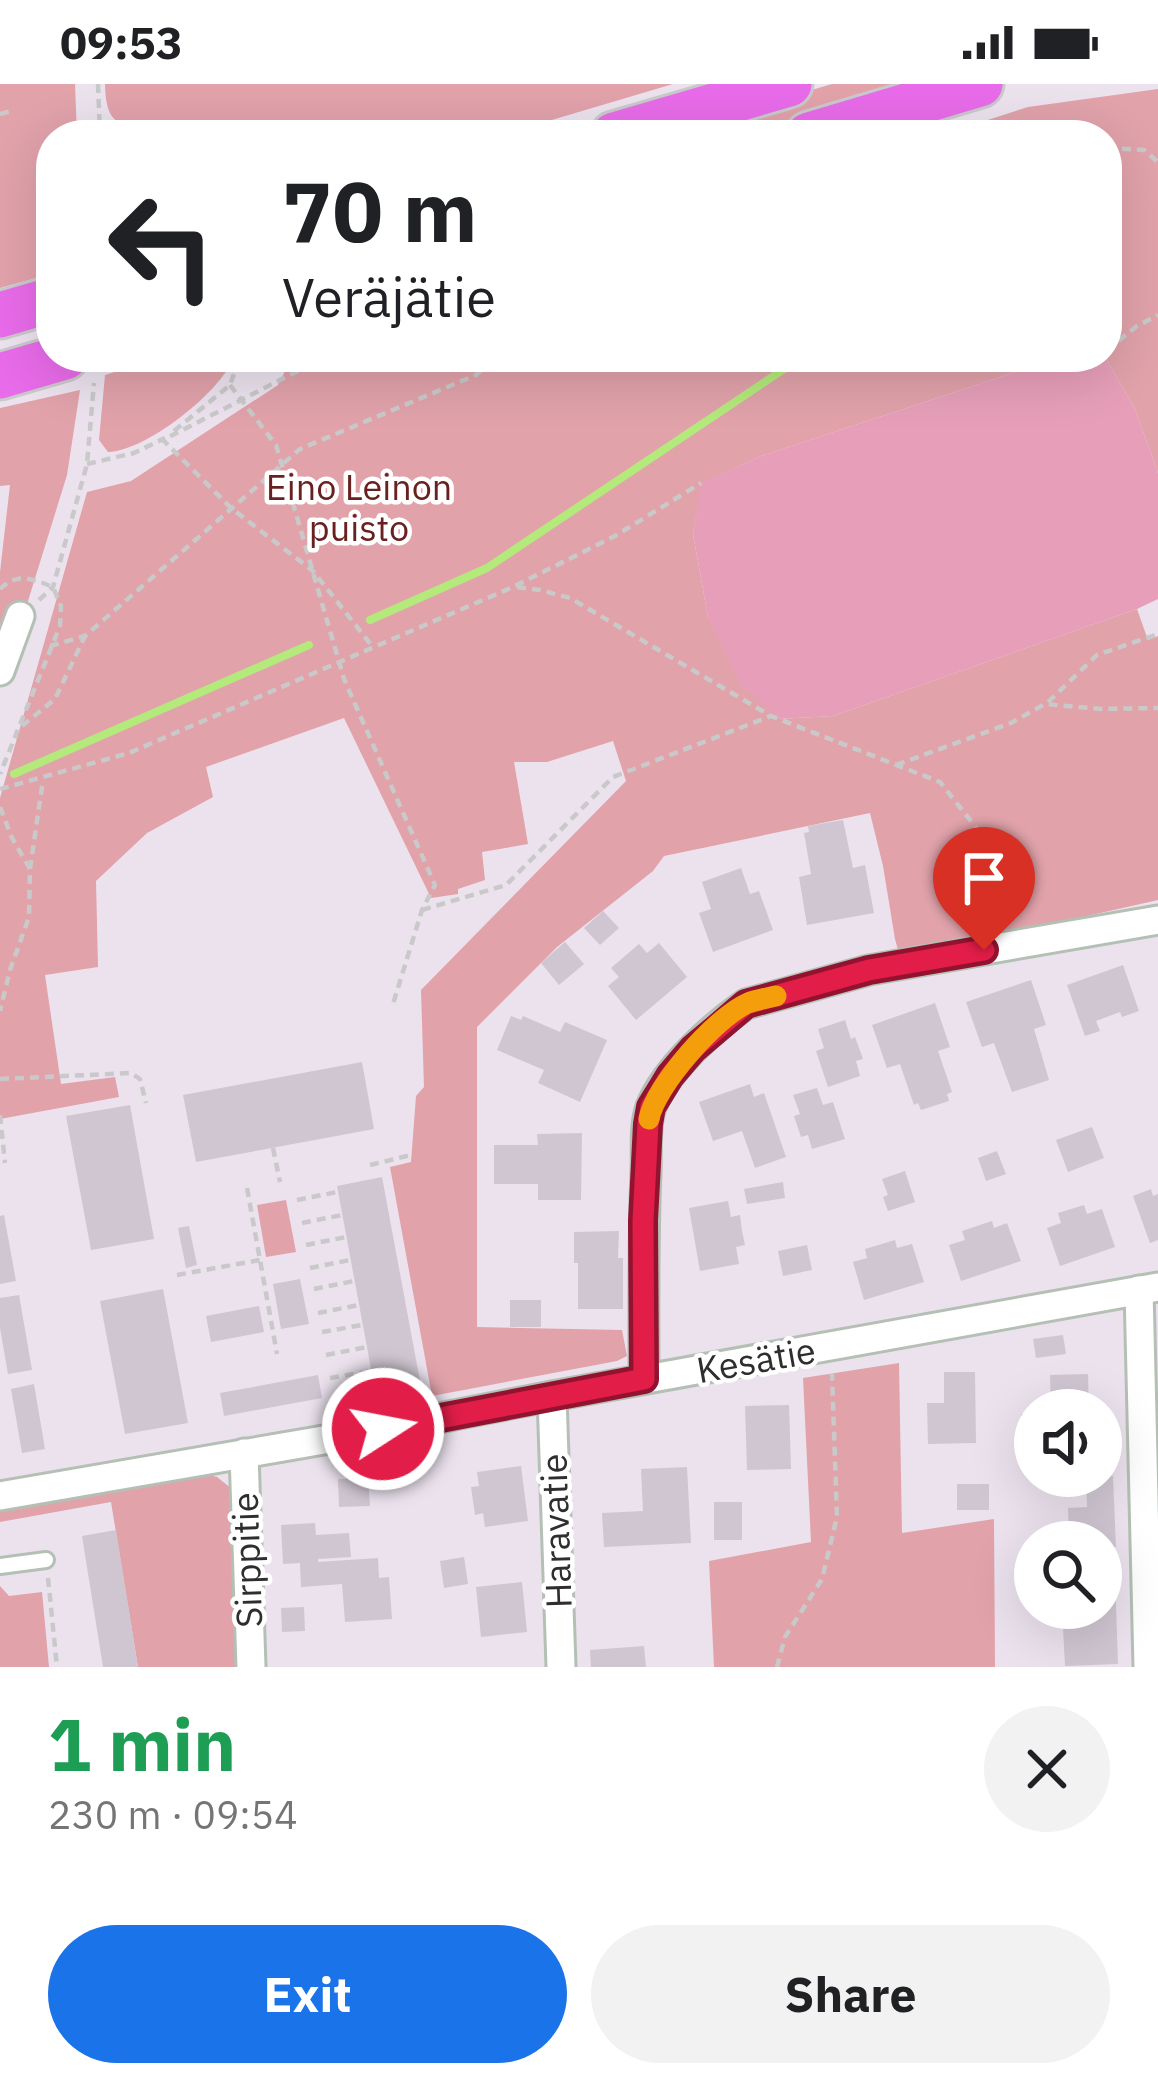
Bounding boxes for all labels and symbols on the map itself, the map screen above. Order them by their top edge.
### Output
park label: Eino Leinon puisto [266,463,452,551]
pin [933,827,1035,950]
street label: Kesätie [693,1326,819,1393]
position arrow [320,1366,446,1492]
street label: Haravatie [529,1453,582,1609]
street label: Sirppitie [221,1492,272,1628]

